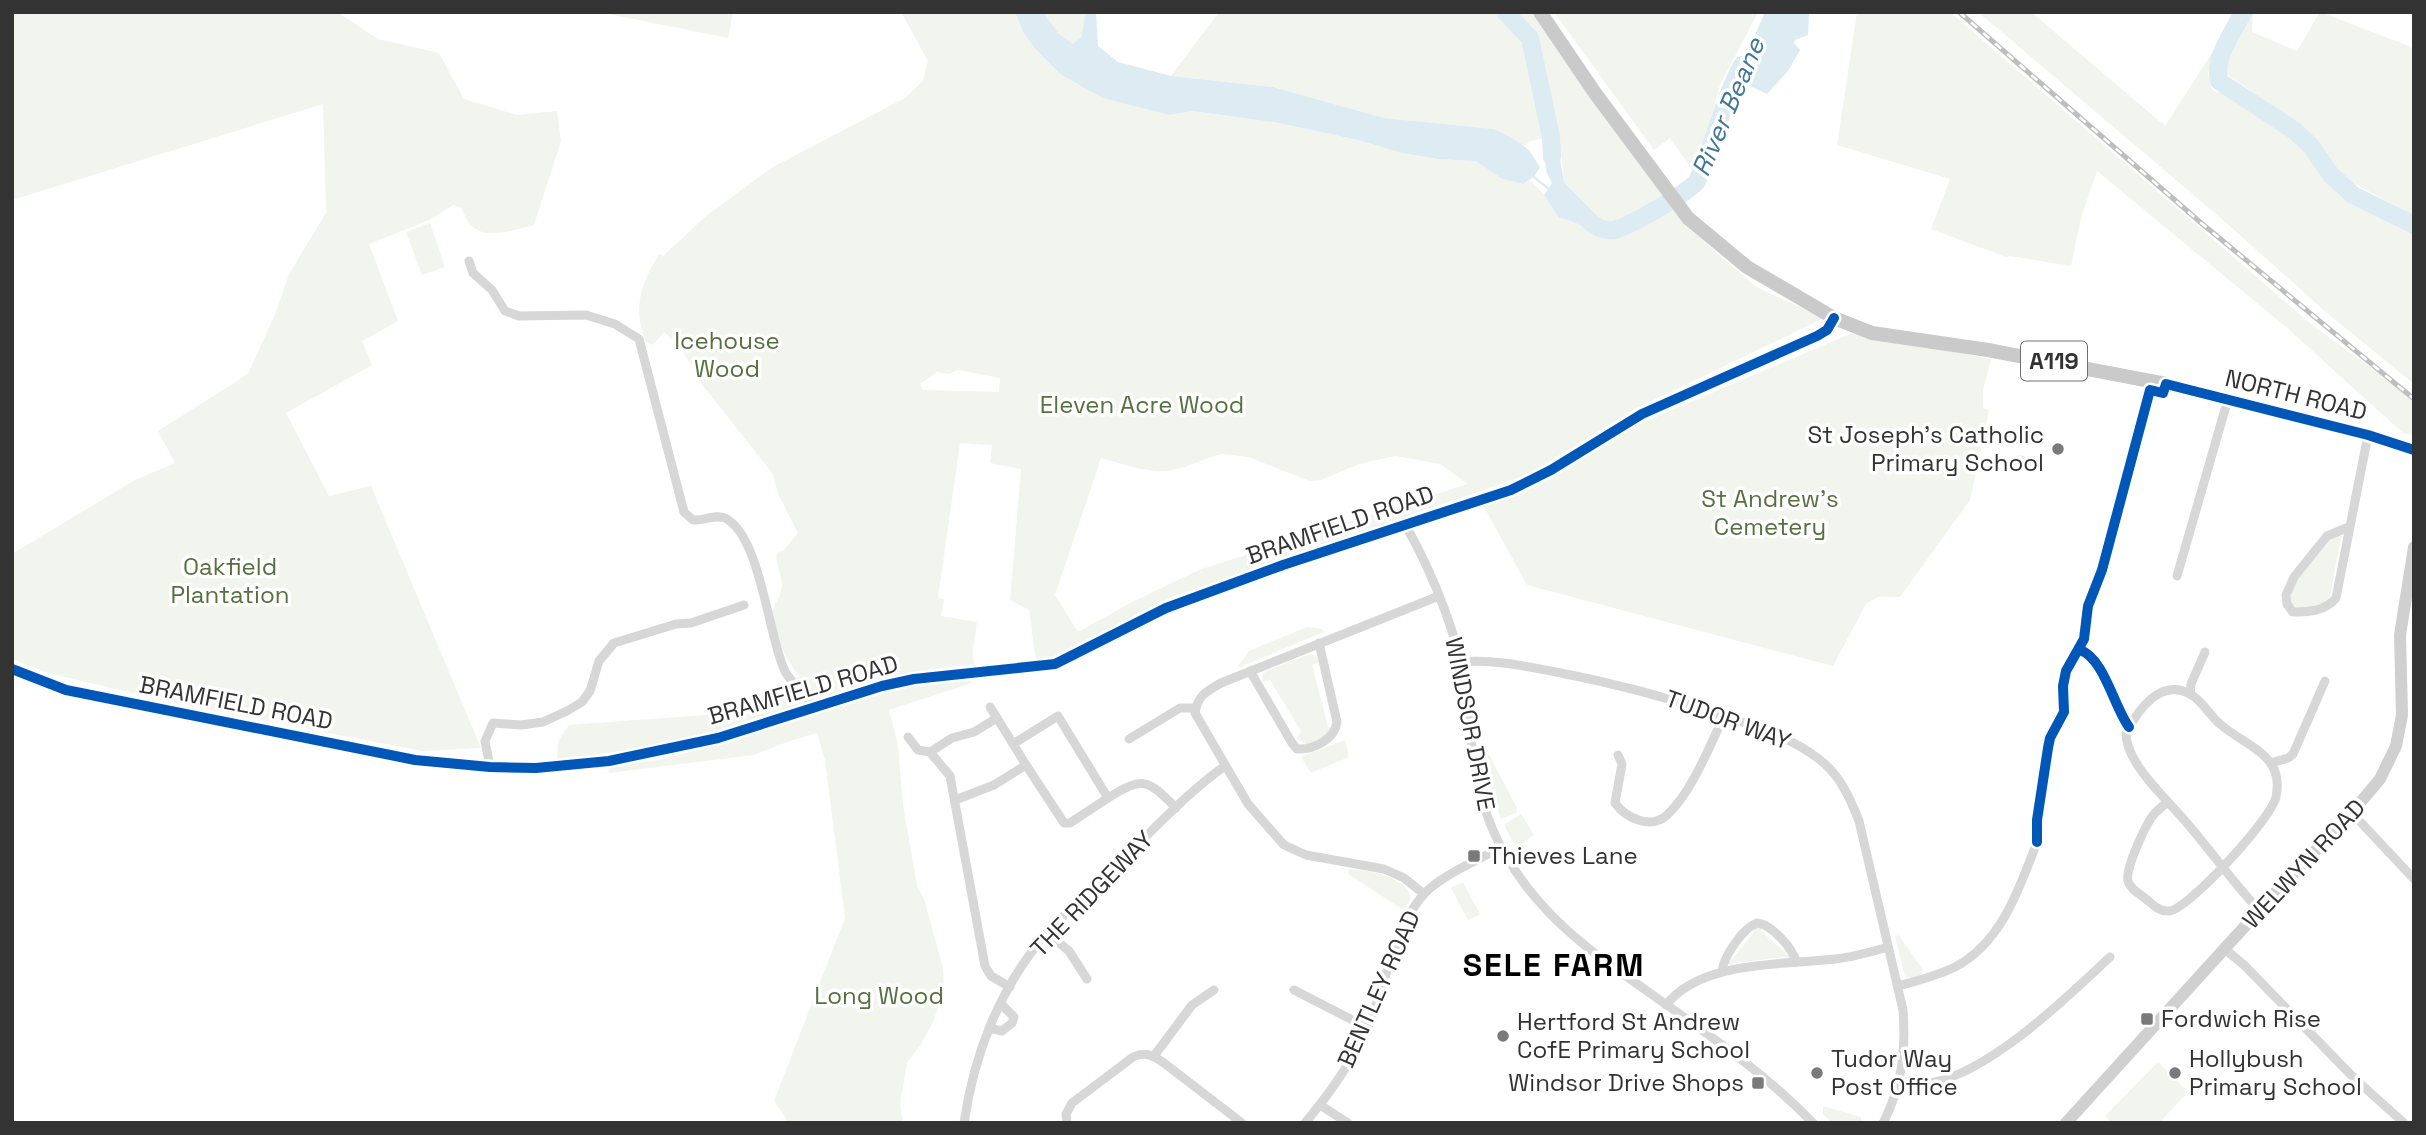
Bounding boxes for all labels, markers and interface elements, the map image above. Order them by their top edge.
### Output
water label: River Beane [1684,31,1773,181]
park label: Icehouse Wood [674,325,780,384]
road number: A119 [2021,342,2087,380]
street label: NORTH ROAD [2222,362,2370,427]
park label: Eleven Acre Wood [1040,389,1244,420]
place label: St Joseph's Catholic Primary School [1807,419,2044,478]
marker: St Joseph's Catholic Primary School [2050,441,2066,457]
street label: BRAMFIELD ROAD [1242,478,1438,571]
park label: St Andrew's Cemetery [1701,483,1839,542]
park label: Oakfield Plantation [171,551,289,610]
street label: WINDSOR DRIVE [1438,635,1503,813]
street label: BRAMFIELD ROAD [704,648,902,731]
street label: BRAMFIELD ROAD [137,669,335,736]
street label: TUDOR WAY [1661,682,1796,757]
street label: WELWYN ROAD [2236,792,2372,935]
street label: THE RIDGEWAY [1023,824,1160,963]
place label: Thieves Lane [1488,840,1638,871]
marker: Thieves Lane [1466,848,1482,864]
street label: BENTLEY ROAD [1330,906,1427,1072]
district label: SELE FARM [1463,945,1645,985]
park label: Long Wood [814,980,944,1011]
place label: Fordwich Rise [2161,1003,2321,1034]
place label: Hertford St Andrew CofE Primary School [1517,1006,1750,1065]
marker: Fordwich Rise [2139,1011,2155,1027]
marker: Hertford St Andrew CofE Primary School [1495,1028,1511,1044]
place label: Tudor Way Post Office [1831,1043,1958,1102]
place label: Hollybush Primary School [2189,1043,2362,1102]
marker: Tudor Way Post Office [1809,1065,1825,1081]
marker: Hollybush Primary School [2167,1065,2183,1081]
place label: Windsor Drive Shops [1508,1067,1744,1098]
marker: Windsor Drive Shops [1750,1075,1766,1091]

